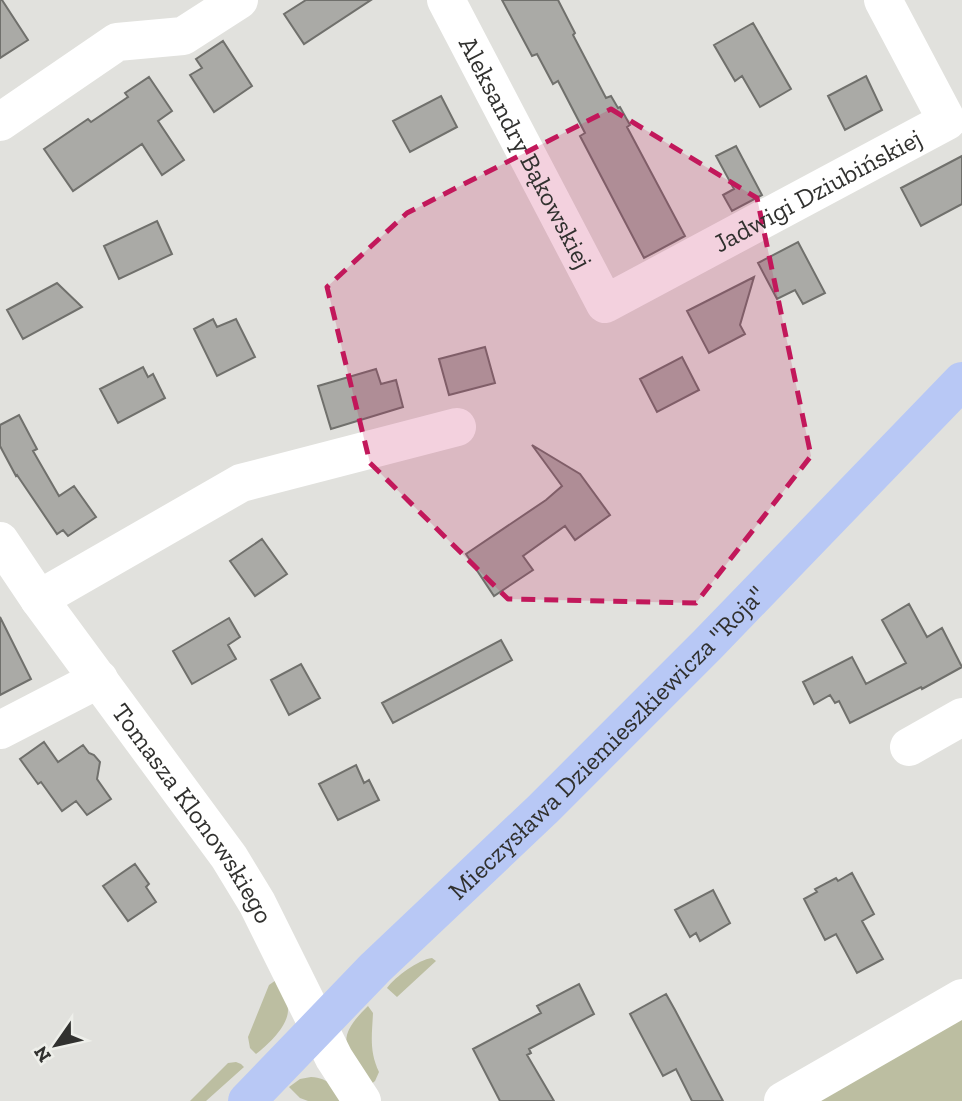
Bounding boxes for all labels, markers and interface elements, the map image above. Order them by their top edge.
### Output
street label: Aleksandry Bąkowskiej [452,31,600,274]
street label: Jadwigi Dziubińskiej [708,122,927,259]
street label: Mieczysława Dziemieszkiewicza "Roja" [442,579,772,906]
street label: Tomasza Klonowskiego [105,697,280,929]
north arrow [21,1010,91,1080]
text: N [29,1042,56,1067]

